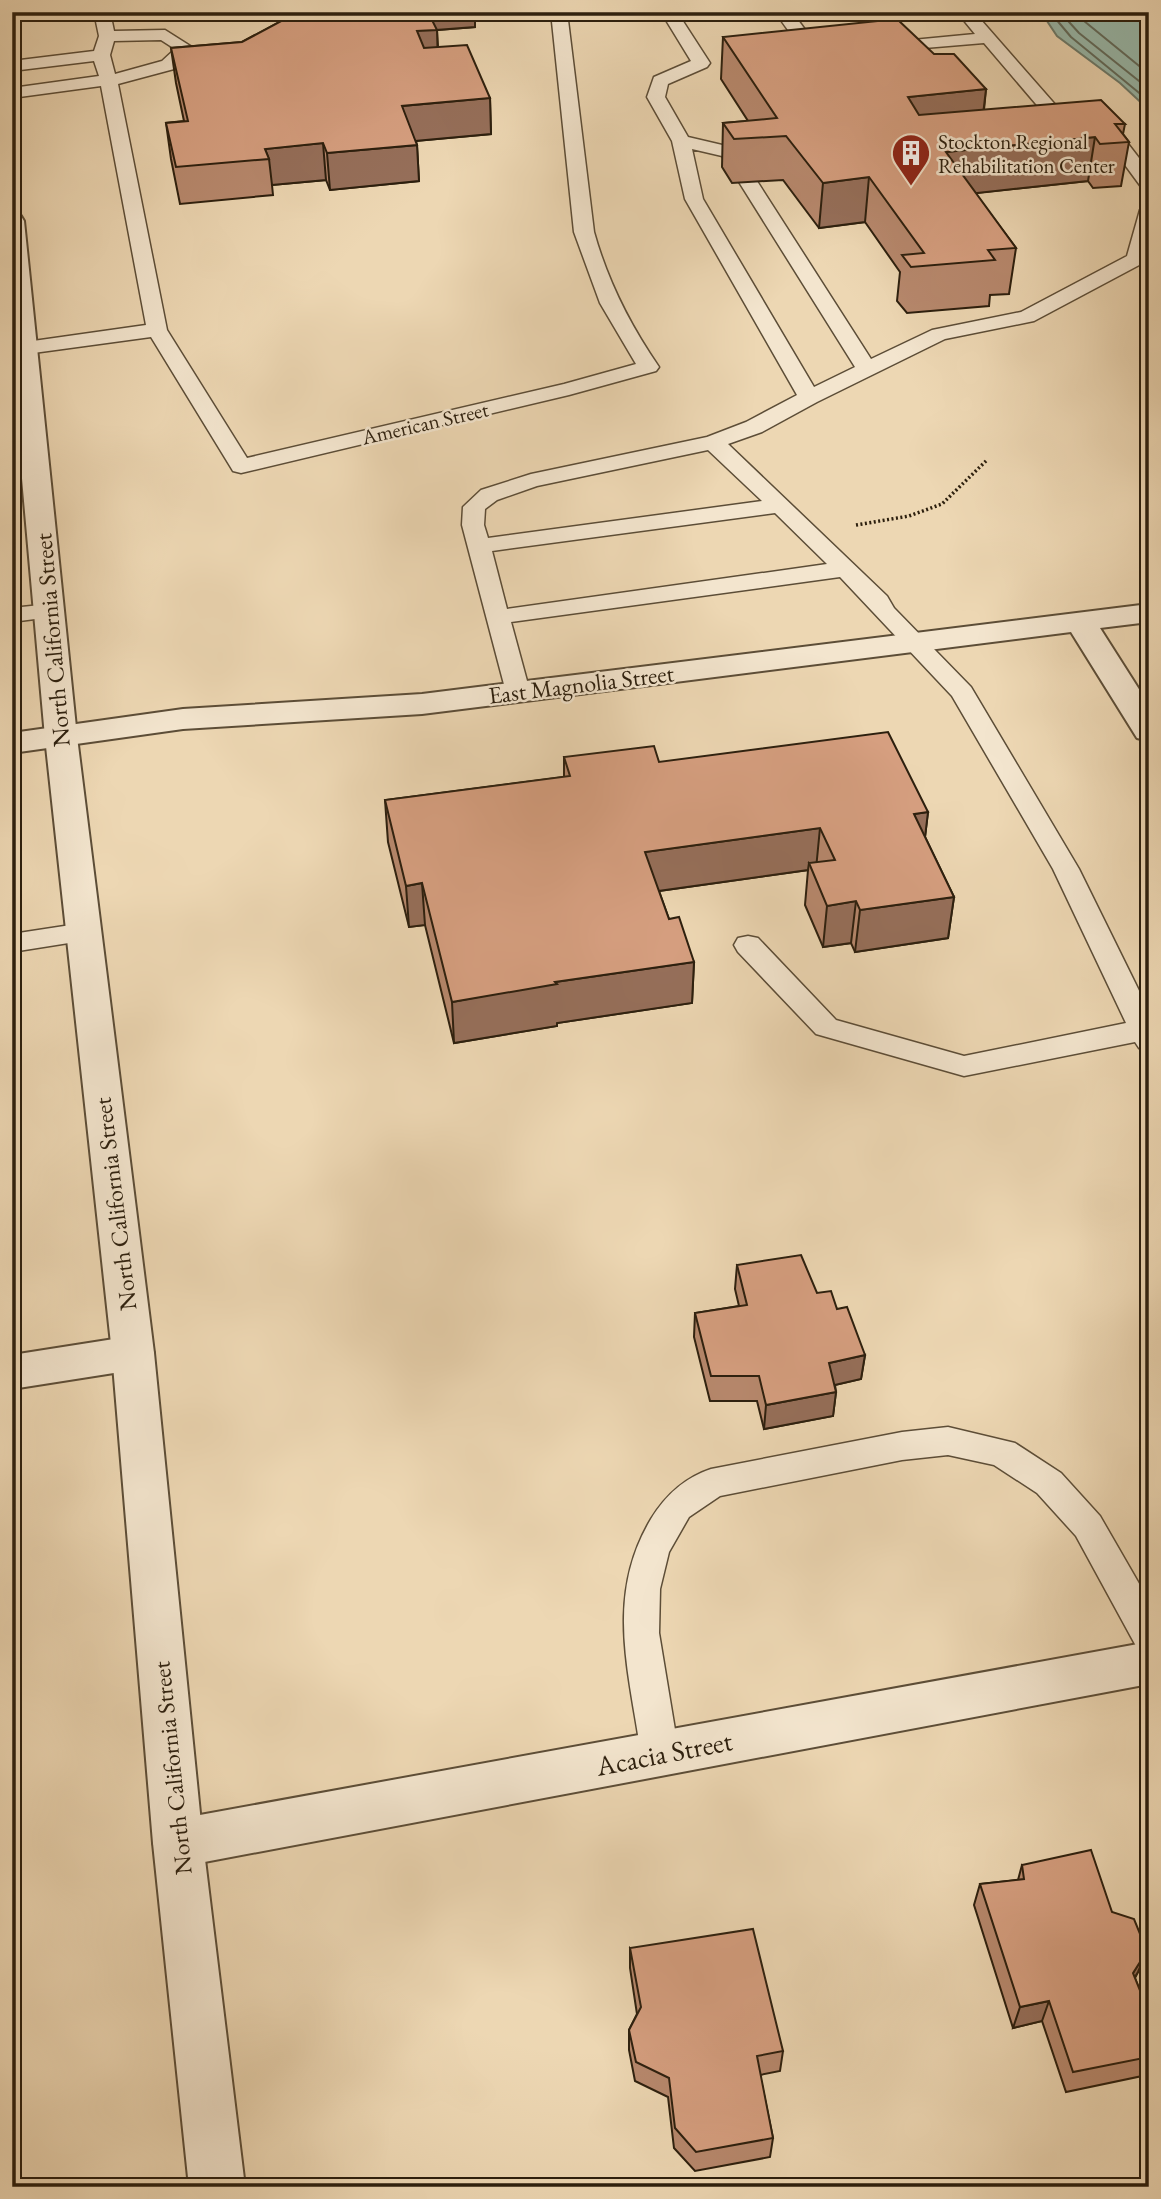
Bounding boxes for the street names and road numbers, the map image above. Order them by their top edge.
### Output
street label: American Street [358,395,491,451]
street label: North California Street [27,531,77,748]
street label: East Magnolia Street [486,657,676,711]
street label: North California Street [86,1095,143,1312]
street label: North California Street [145,1659,199,1876]
street label: Acacia Street [592,1722,735,1784]

